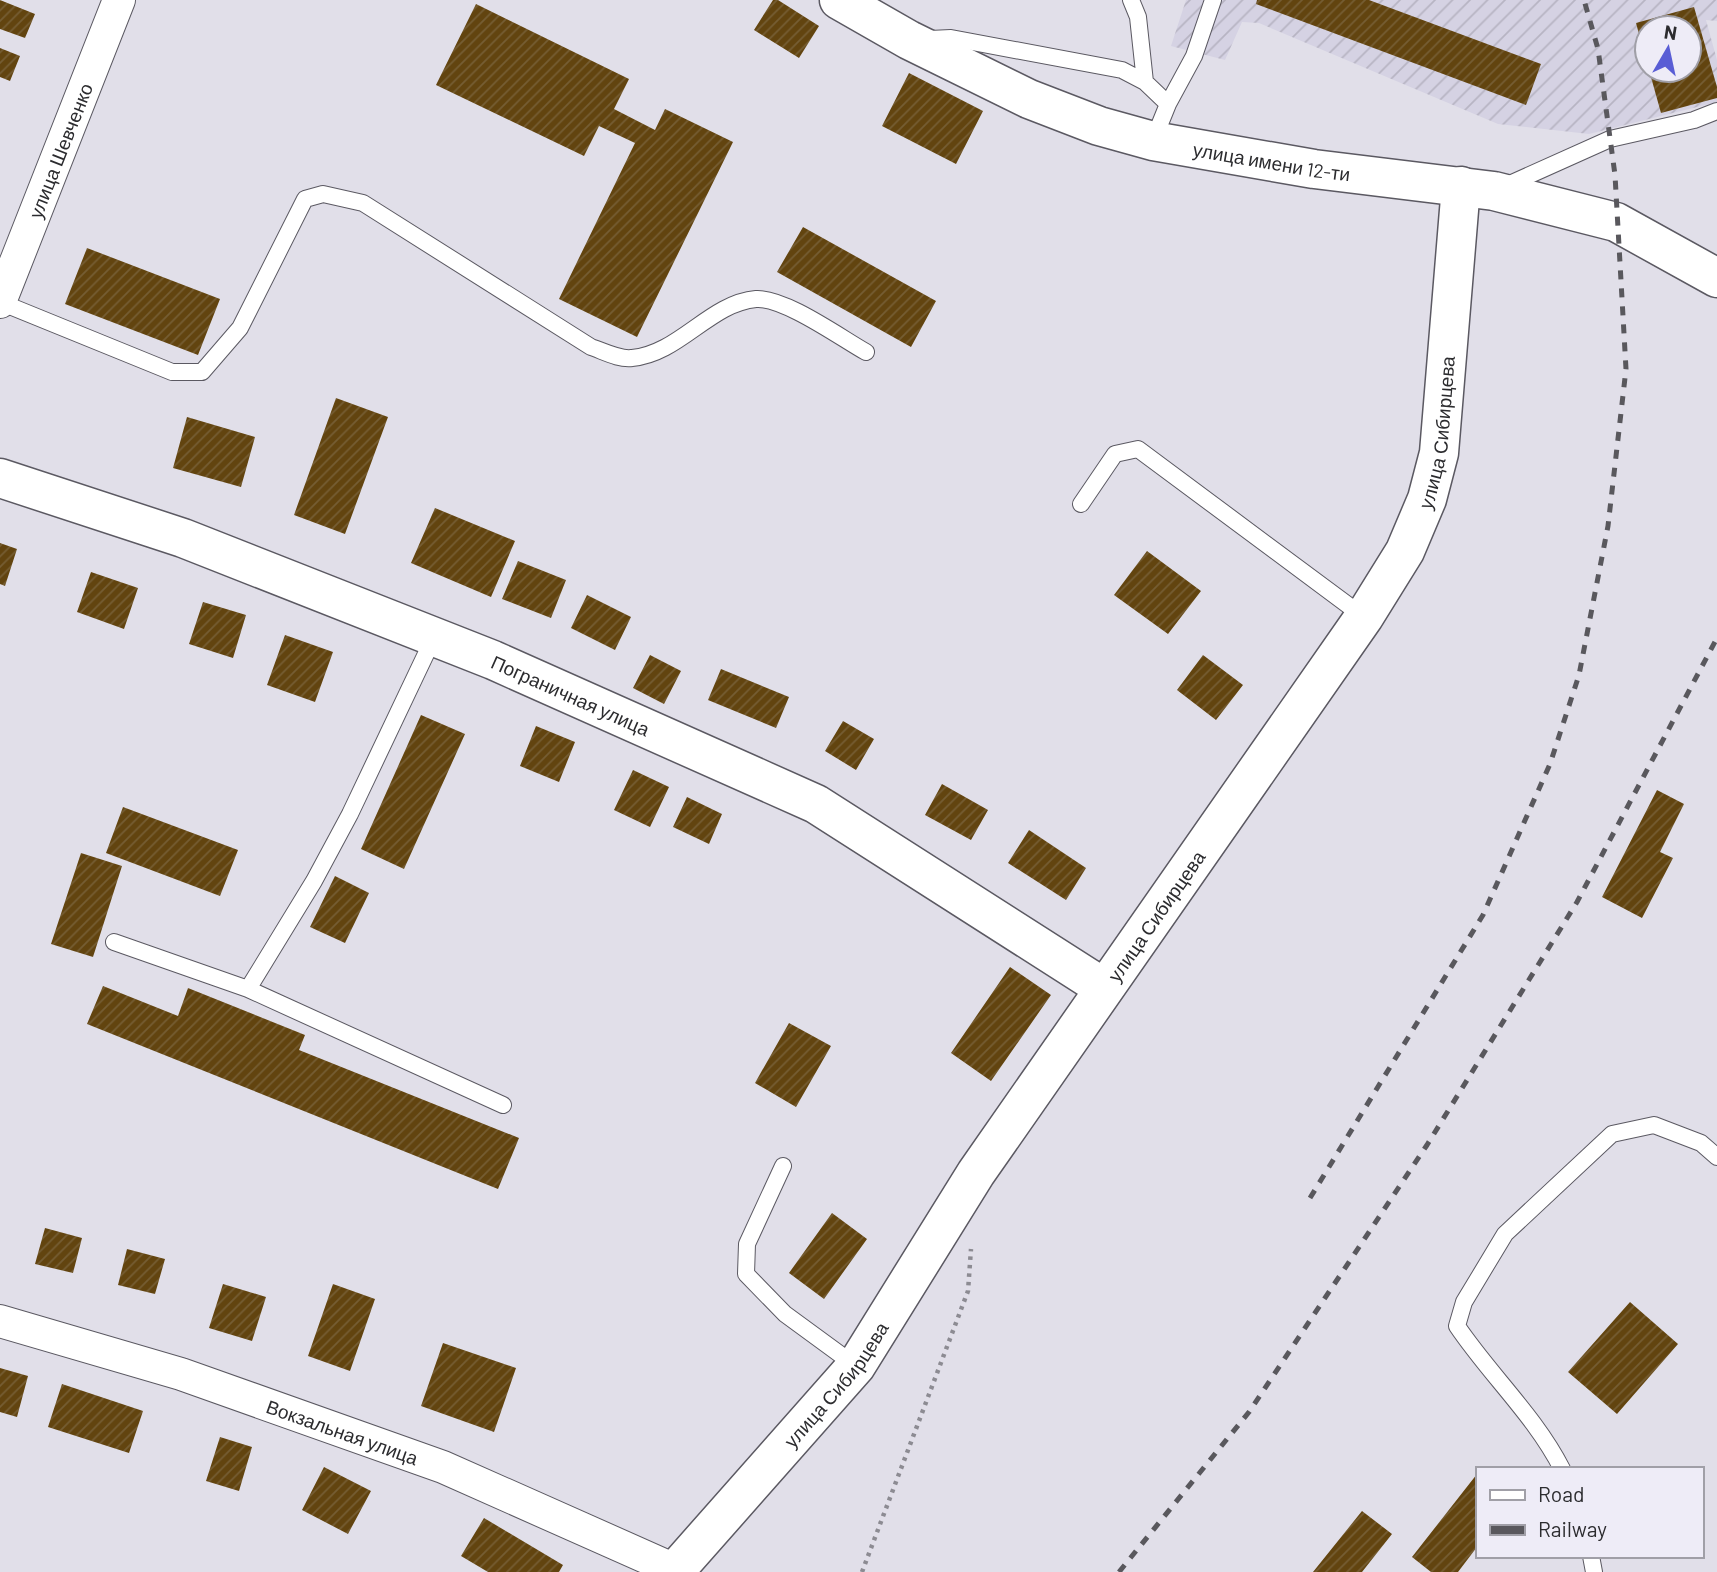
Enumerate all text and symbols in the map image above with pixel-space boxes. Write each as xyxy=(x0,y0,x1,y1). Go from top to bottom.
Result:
north arrow xyxy=(1633,14,1703,84)
text: N xyxy=(1663,19,1679,44)
street label: улица Шевченко xyxy=(23,79,97,221)
street label: улица имени 12-ти xyxy=(1192,137,1352,185)
street label: улица Сибирцева xyxy=(1413,355,1458,512)
street label: Пограничная улица xyxy=(488,649,654,740)
street label: улица Сибирцева xyxy=(1102,845,1209,985)
street label: улица Сибирцева xyxy=(779,1317,893,1452)
street label: Вокзальная улица xyxy=(263,1394,422,1469)
legend xyxy=(1476,1467,1703,1558)
text: Road xyxy=(1538,1481,1584,1506)
text: Railway xyxy=(1538,1516,1607,1541)

